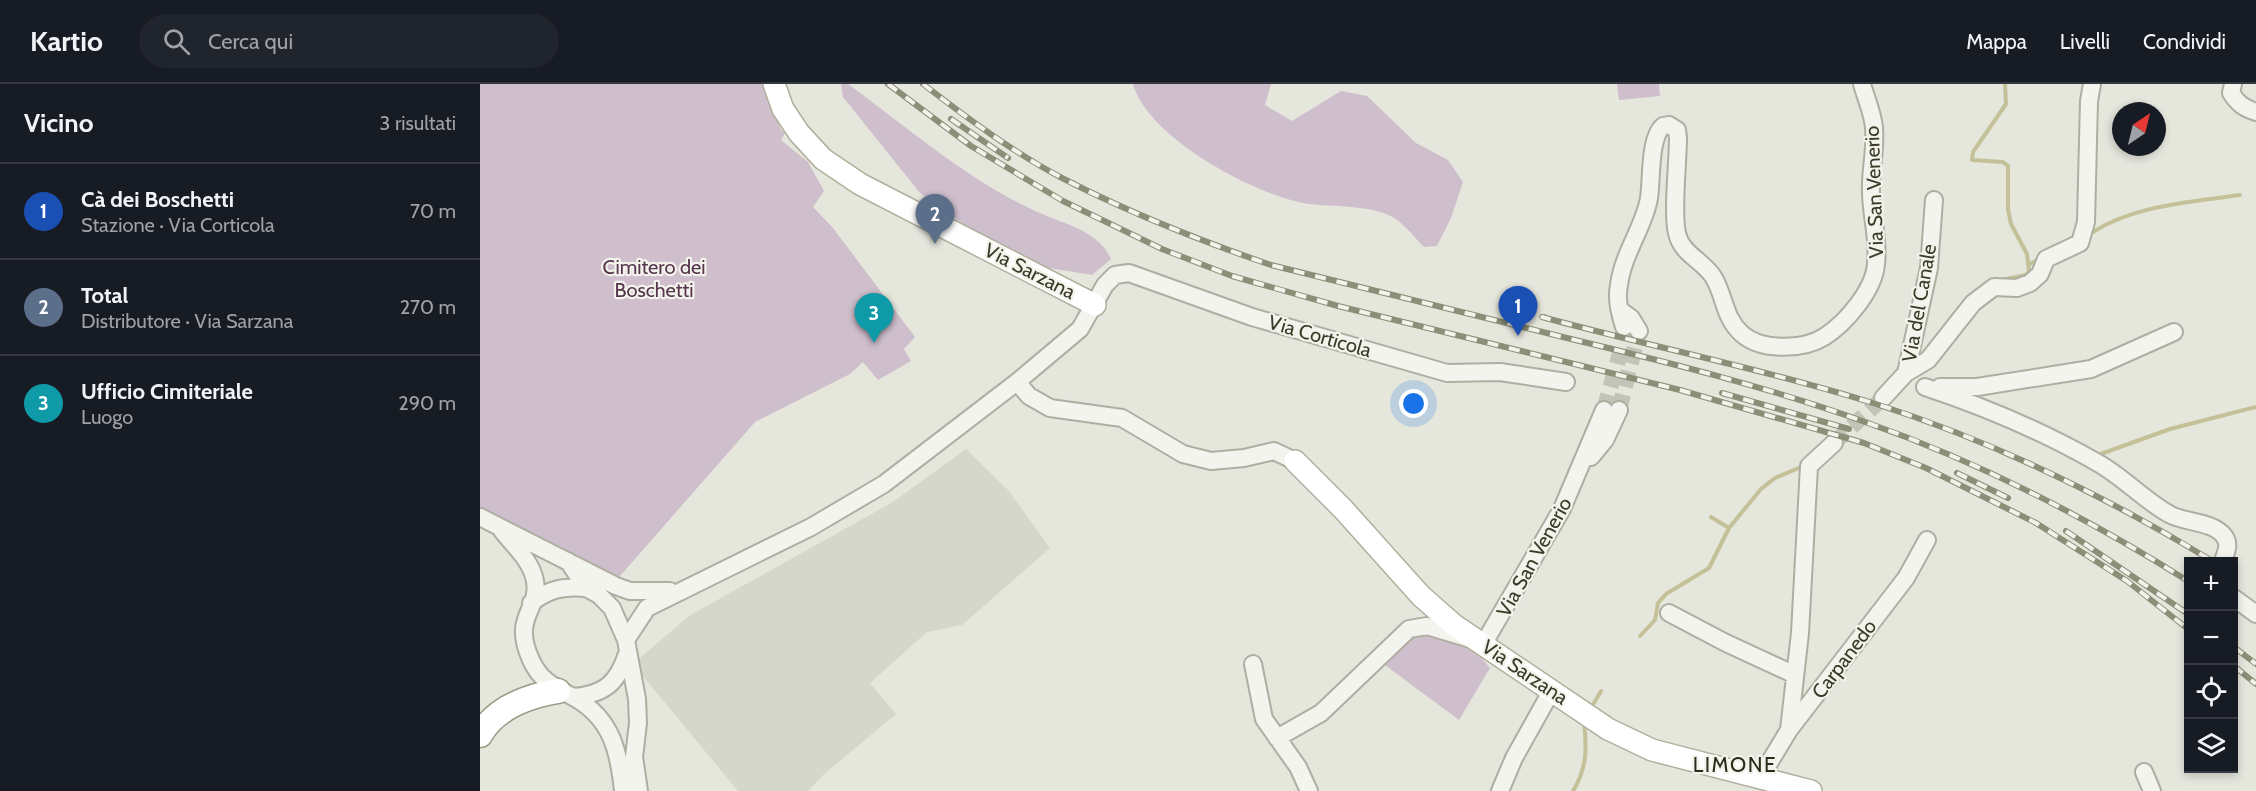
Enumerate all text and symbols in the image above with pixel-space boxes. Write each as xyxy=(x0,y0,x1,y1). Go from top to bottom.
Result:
search box xyxy=(139,14,559,68)
text: Kartio xyxy=(30,24,103,58)
icon: search xyxy=(160,25,193,58)
text: Cerca qui xyxy=(208,28,293,55)
text: Mappa xyxy=(1966,29,2027,54)
text: Livelli xyxy=(2060,29,2110,54)
text: Condividi xyxy=(2143,29,2226,54)
north arrow xyxy=(2112,102,2166,156)
text: Vicino xyxy=(24,107,93,139)
text: 3 risultati xyxy=(380,111,456,135)
street label: Via San Venerio xyxy=(1860,125,1888,259)
text: Cà dei Boschetti xyxy=(81,186,234,213)
pin: 2 xyxy=(916,194,954,244)
text: 1 xyxy=(40,199,47,223)
text: 70 m xyxy=(410,199,456,223)
text: Stazione · Via Corticola xyxy=(81,213,275,237)
street label: Via Sarzana xyxy=(981,238,1080,304)
street label: Via del Canale xyxy=(1897,242,1941,364)
park label: Cimitero dei Boschetti xyxy=(603,255,706,302)
text: Total xyxy=(81,282,128,309)
pin: 1 xyxy=(1498,286,1538,336)
pin: 3 xyxy=(854,294,894,343)
text: 2 xyxy=(38,295,49,319)
text: 270 m xyxy=(400,295,456,319)
text: Distributore · Via Sarzana xyxy=(81,309,293,333)
street label: Via Corticola xyxy=(1266,310,1375,362)
text: Ufficio Cimiteriale xyxy=(81,378,253,405)
your location xyxy=(1399,389,1428,418)
text: 3 xyxy=(38,391,49,415)
text: 290 m xyxy=(398,391,456,415)
text: Luogo xyxy=(81,405,133,429)
street label: Via San Venerio xyxy=(1491,493,1577,621)
map controls xyxy=(2184,557,2238,773)
button: + xyxy=(2184,557,2238,611)
button: − xyxy=(2184,611,2238,665)
street label: Carpanedo xyxy=(1807,615,1881,703)
street label: Via Sarzana xyxy=(1477,634,1573,710)
button: locate xyxy=(2184,665,2238,719)
button: layers xyxy=(2184,719,2238,773)
district label: LIMONE xyxy=(1693,752,1777,777)

